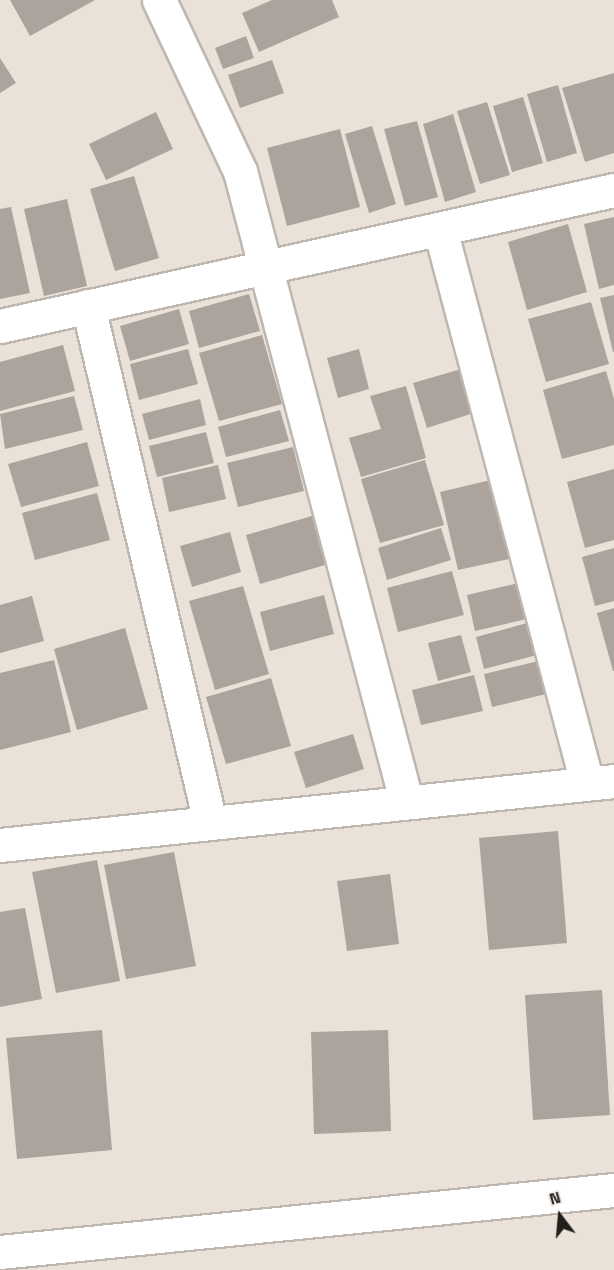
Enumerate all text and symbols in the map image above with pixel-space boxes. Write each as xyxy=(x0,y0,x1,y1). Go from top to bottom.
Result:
north arrow xyxy=(530,1186,590,1246)
text: N xyxy=(547,1187,563,1210)

